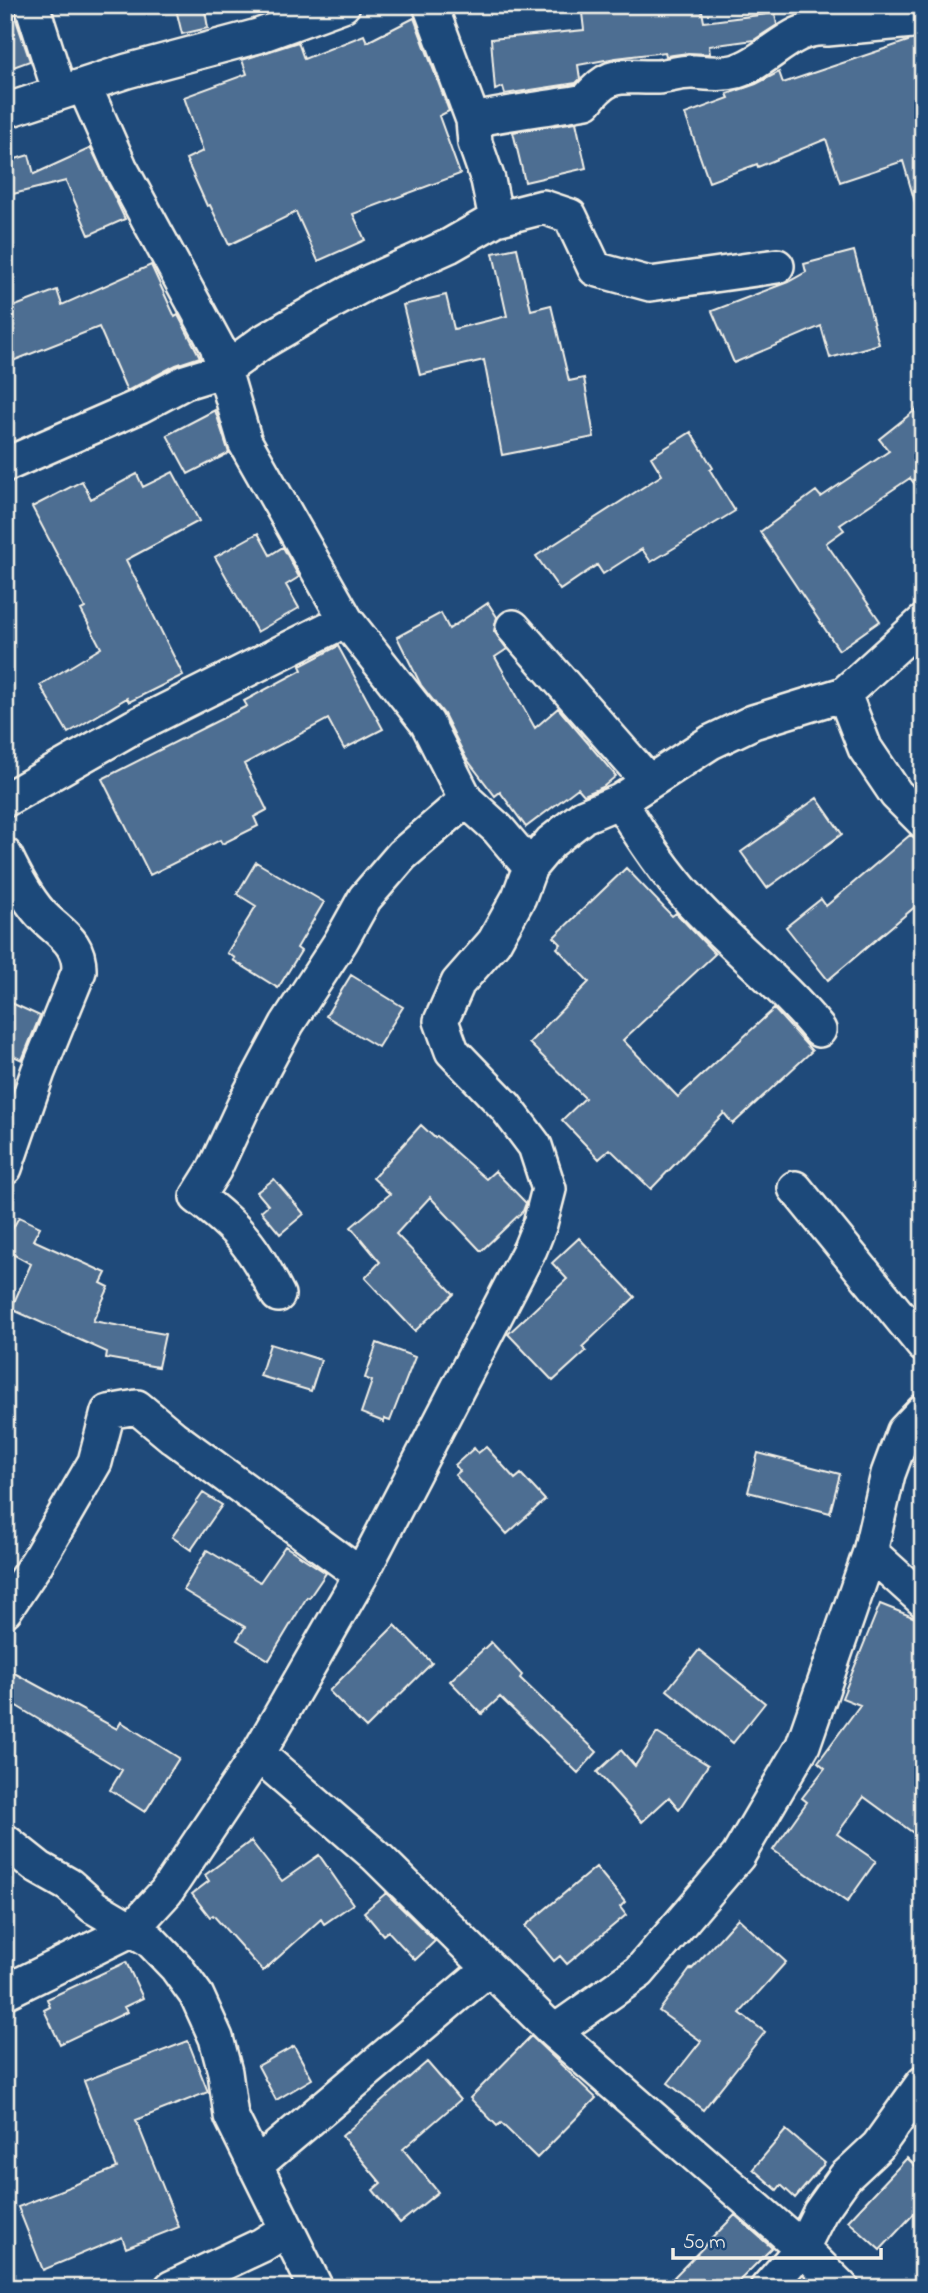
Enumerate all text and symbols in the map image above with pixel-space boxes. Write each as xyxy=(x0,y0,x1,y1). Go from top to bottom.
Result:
scale bar xyxy=(673,2216,881,2260)
text: 50 m xyxy=(683,2228,726,2258)

